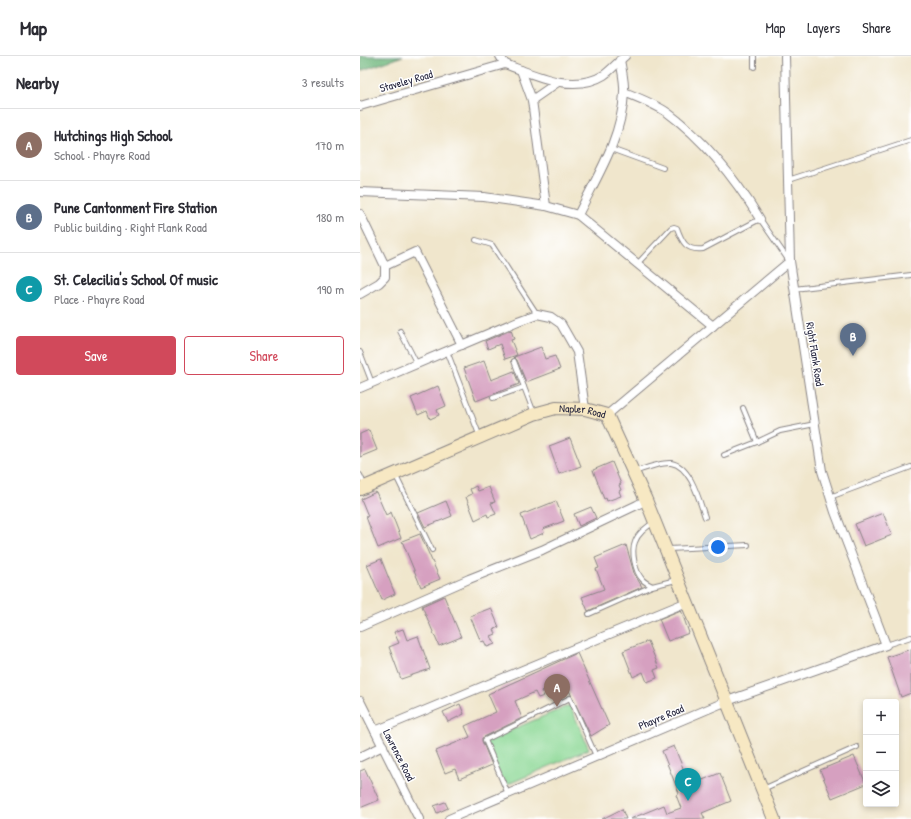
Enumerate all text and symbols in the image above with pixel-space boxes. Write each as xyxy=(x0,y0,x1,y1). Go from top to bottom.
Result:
text: Map xyxy=(20,15,47,41)
text: Map xyxy=(765,18,785,37)
text: Layers xyxy=(807,18,840,37)
text: Share xyxy=(862,18,891,37)
street label: Staveley Road xyxy=(378,67,435,95)
text: Nearby xyxy=(16,71,59,94)
text: 3 results xyxy=(302,73,344,91)
text: Hutchings High School xyxy=(54,125,172,146)
text: A xyxy=(26,136,32,154)
text: 170 m xyxy=(315,136,344,154)
text: School · Phayre Road xyxy=(54,146,150,164)
text: Pune Cantonment Fire Station xyxy=(54,197,217,218)
text: B xyxy=(26,208,32,226)
text: 180 m xyxy=(316,208,344,226)
text: Public building · Right Flank Road xyxy=(54,218,207,236)
text: St. Celecilia's School Of music xyxy=(54,269,218,290)
text: C xyxy=(25,280,33,298)
text: 190 m xyxy=(317,280,344,298)
text: Place · Phayre Road xyxy=(54,290,144,308)
street label: Right Flank Road xyxy=(803,321,827,388)
pin: B xyxy=(840,323,866,356)
button: Save xyxy=(16,336,176,375)
button: Share xyxy=(184,336,344,375)
street label: Napler Road xyxy=(559,401,608,422)
your location xyxy=(708,537,728,557)
pin: A xyxy=(544,674,570,707)
map controls xyxy=(863,699,899,807)
button: + xyxy=(863,699,899,735)
street label: Phayre Road xyxy=(636,701,686,733)
street label: Lawrence Road xyxy=(380,727,418,784)
button: − xyxy=(863,735,899,771)
pin: C xyxy=(675,768,701,801)
button: layers xyxy=(863,771,899,807)

